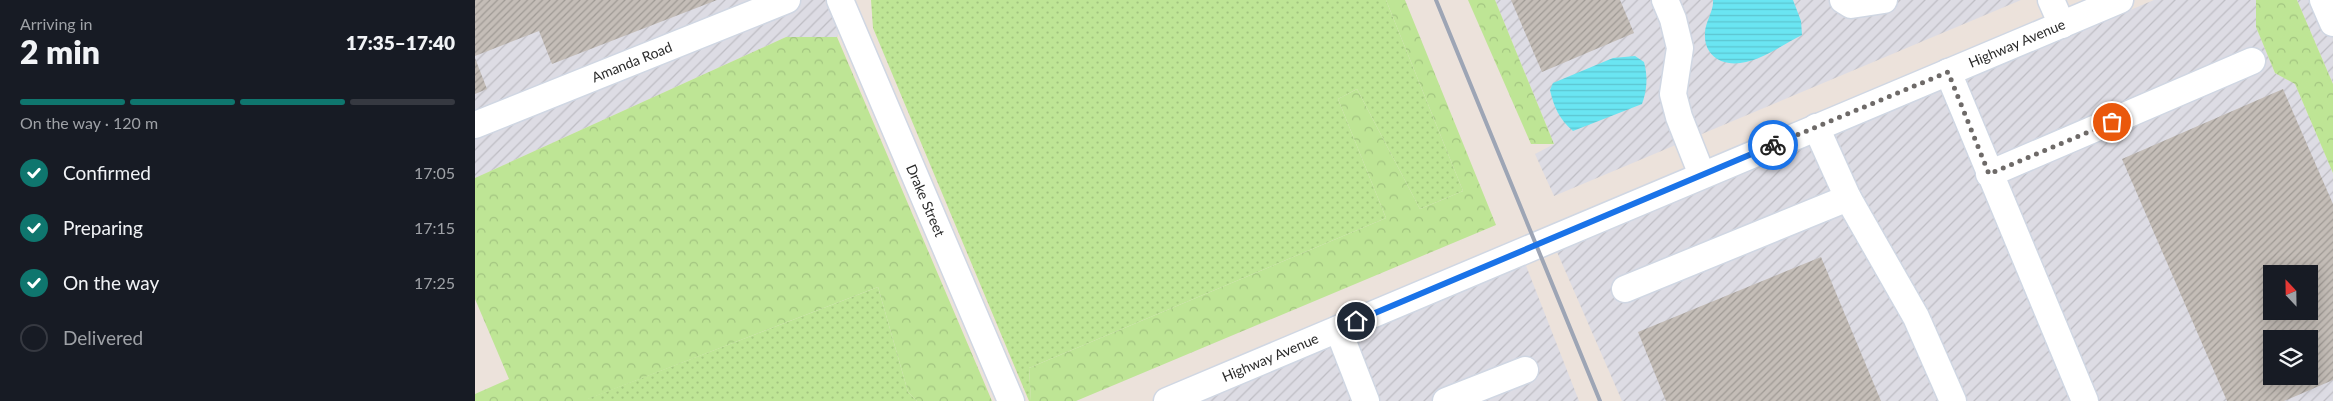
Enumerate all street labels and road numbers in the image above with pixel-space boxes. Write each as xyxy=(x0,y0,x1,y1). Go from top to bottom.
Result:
street label: Highway Avenue xyxy=(1966,15,2067,71)
street label: Amanda Road xyxy=(589,38,674,85)
street label: Drake Street xyxy=(903,162,949,239)
street label: Highway Avenue xyxy=(1219,329,1321,385)

